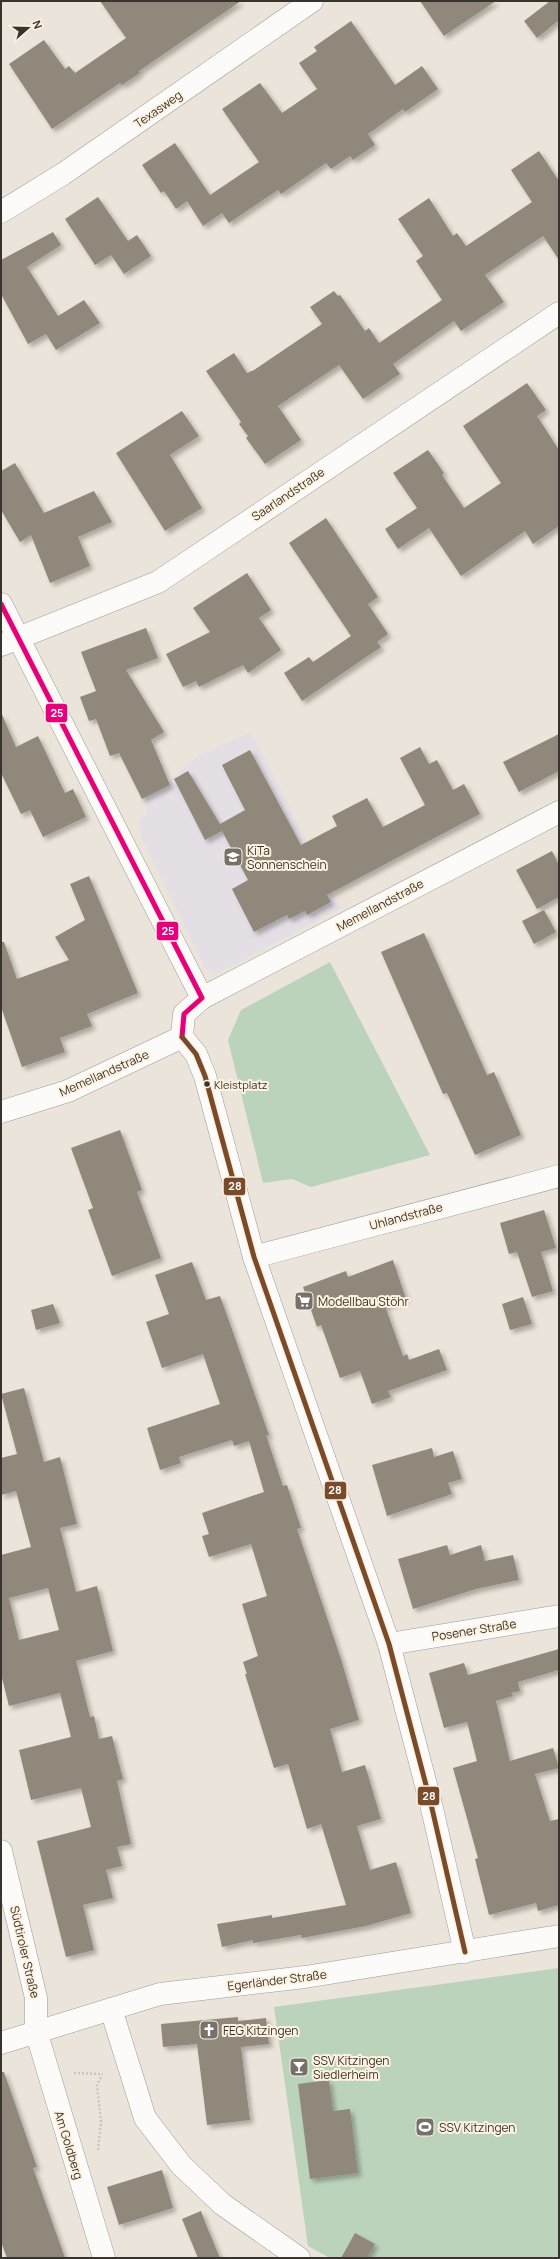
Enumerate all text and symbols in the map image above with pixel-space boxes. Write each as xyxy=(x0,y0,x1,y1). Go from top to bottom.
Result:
north arrow xyxy=(8,8,48,48)
text: N xyxy=(29,18,46,31)
street label: Texasweg xyxy=(131,86,185,132)
street label: Saarlandstraße xyxy=(248,463,328,525)
line badge: 25 xyxy=(45,703,68,723)
text: 25 xyxy=(51,705,64,720)
place label: KiTa Sonnenschein xyxy=(247,842,327,873)
school or university icon: KiTa Sonnenschein xyxy=(222,846,244,868)
street label: Memellandstraße xyxy=(333,875,427,935)
line badge: 25 xyxy=(156,921,179,941)
text: 25 xyxy=(162,923,175,938)
street label: Memellandstraße xyxy=(56,1046,152,1100)
place label: Kleistplatz xyxy=(214,1077,268,1092)
marker: Kleistplatz xyxy=(202,1079,212,1089)
line badge: 28 xyxy=(223,1177,246,1196)
text: 28 xyxy=(228,1178,242,1193)
street label: Uhlandstraße xyxy=(367,1198,445,1234)
supermarket icon: Modellbau Stöhr xyxy=(293,1290,315,1312)
place label: Modellbau Stöhr xyxy=(318,1293,409,1310)
line badge: 28 xyxy=(324,1481,347,1500)
text: 28 xyxy=(328,1482,342,1497)
street label: Posener Straße xyxy=(431,1615,517,1645)
line badge: 28 xyxy=(417,1786,440,1806)
text: 28 xyxy=(422,1788,436,1803)
street label: Südtiroler Straße xyxy=(6,1904,44,2000)
street label: Egerländer Straße xyxy=(226,1965,328,1995)
church icon: FEG Kitzingen xyxy=(198,2019,220,2041)
place label: FEG Kitzingen xyxy=(223,2022,298,2039)
place label: SSV Kitzingen Siedlerheim xyxy=(313,2052,389,2083)
bar icon: SSV Kitzingen Siedlerheim xyxy=(288,2056,310,2078)
street label: Am Goldberg xyxy=(50,2109,88,2181)
sports icon: SSV Kitzingen xyxy=(414,2116,436,2138)
place label: SSV Kitzingen xyxy=(439,2119,515,2136)

